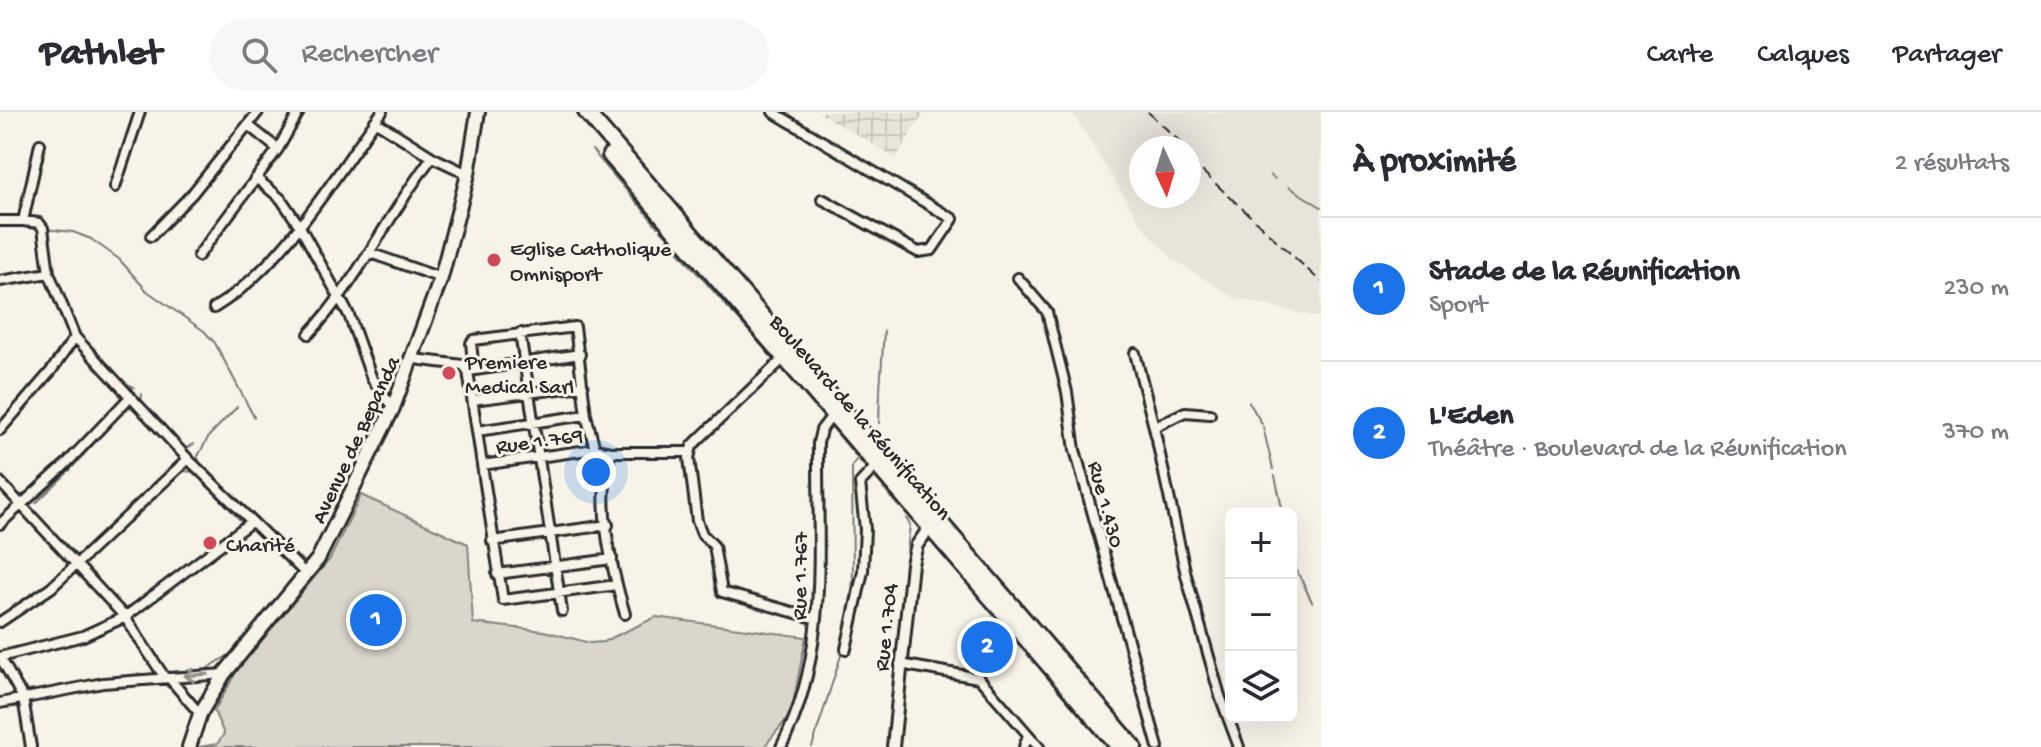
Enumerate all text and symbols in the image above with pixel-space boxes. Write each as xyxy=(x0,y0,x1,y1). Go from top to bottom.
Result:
search box xyxy=(209,19,769,91)
text: Pathlet xyxy=(40,33,161,77)
icon: search xyxy=(237,33,281,77)
text: Rechercher xyxy=(301,38,438,73)
text: Carte xyxy=(1647,39,1713,72)
text: Calques xyxy=(1757,39,1849,72)
text: Partager xyxy=(1893,39,2001,72)
north arrow xyxy=(1129,136,1201,208)
text: À proximité xyxy=(1353,144,1516,184)
text: 2 résultats xyxy=(1895,149,2009,180)
place label: Eglise Catholique Omnisport xyxy=(510,238,672,289)
marker: Eglise Catholique Omnisport xyxy=(485,251,503,269)
text: Stade de la Réunification xyxy=(1429,256,1740,291)
text: 1 xyxy=(1374,274,1384,305)
text: 230 m xyxy=(1943,274,2009,305)
text: Sport xyxy=(1429,291,1487,322)
street label: Boulevard de la Réunification xyxy=(762,310,956,527)
place label: Premiere Medical Sarl xyxy=(464,351,574,402)
street label: Avenue de Bepanda xyxy=(307,352,408,529)
marker: Premiere Medical Sarl xyxy=(440,364,458,382)
text: L'Eden xyxy=(1429,400,1514,435)
text: 2 xyxy=(1373,418,1385,449)
text: 370 m xyxy=(1943,418,2009,449)
street label: Rue 1.769 xyxy=(494,424,585,462)
text: Théâtre · Boulevard de la Réunification xyxy=(1429,435,1847,466)
your location xyxy=(576,452,616,492)
street label: Rue 1.430 xyxy=(1080,459,1128,551)
map controls xyxy=(1225,507,1297,723)
button: + xyxy=(1225,507,1297,579)
street label: Rue 1.767 xyxy=(788,531,816,620)
marker: Charité xyxy=(201,534,219,552)
place label: Charité xyxy=(226,534,295,560)
button: − xyxy=(1225,579,1297,651)
street label: Rue 1.704 xyxy=(870,581,906,673)
pin: 1 xyxy=(350,590,402,650)
pin: 2 xyxy=(961,617,1013,677)
button: layers xyxy=(1225,651,1297,723)
one-way arrow xyxy=(183,668,210,683)

